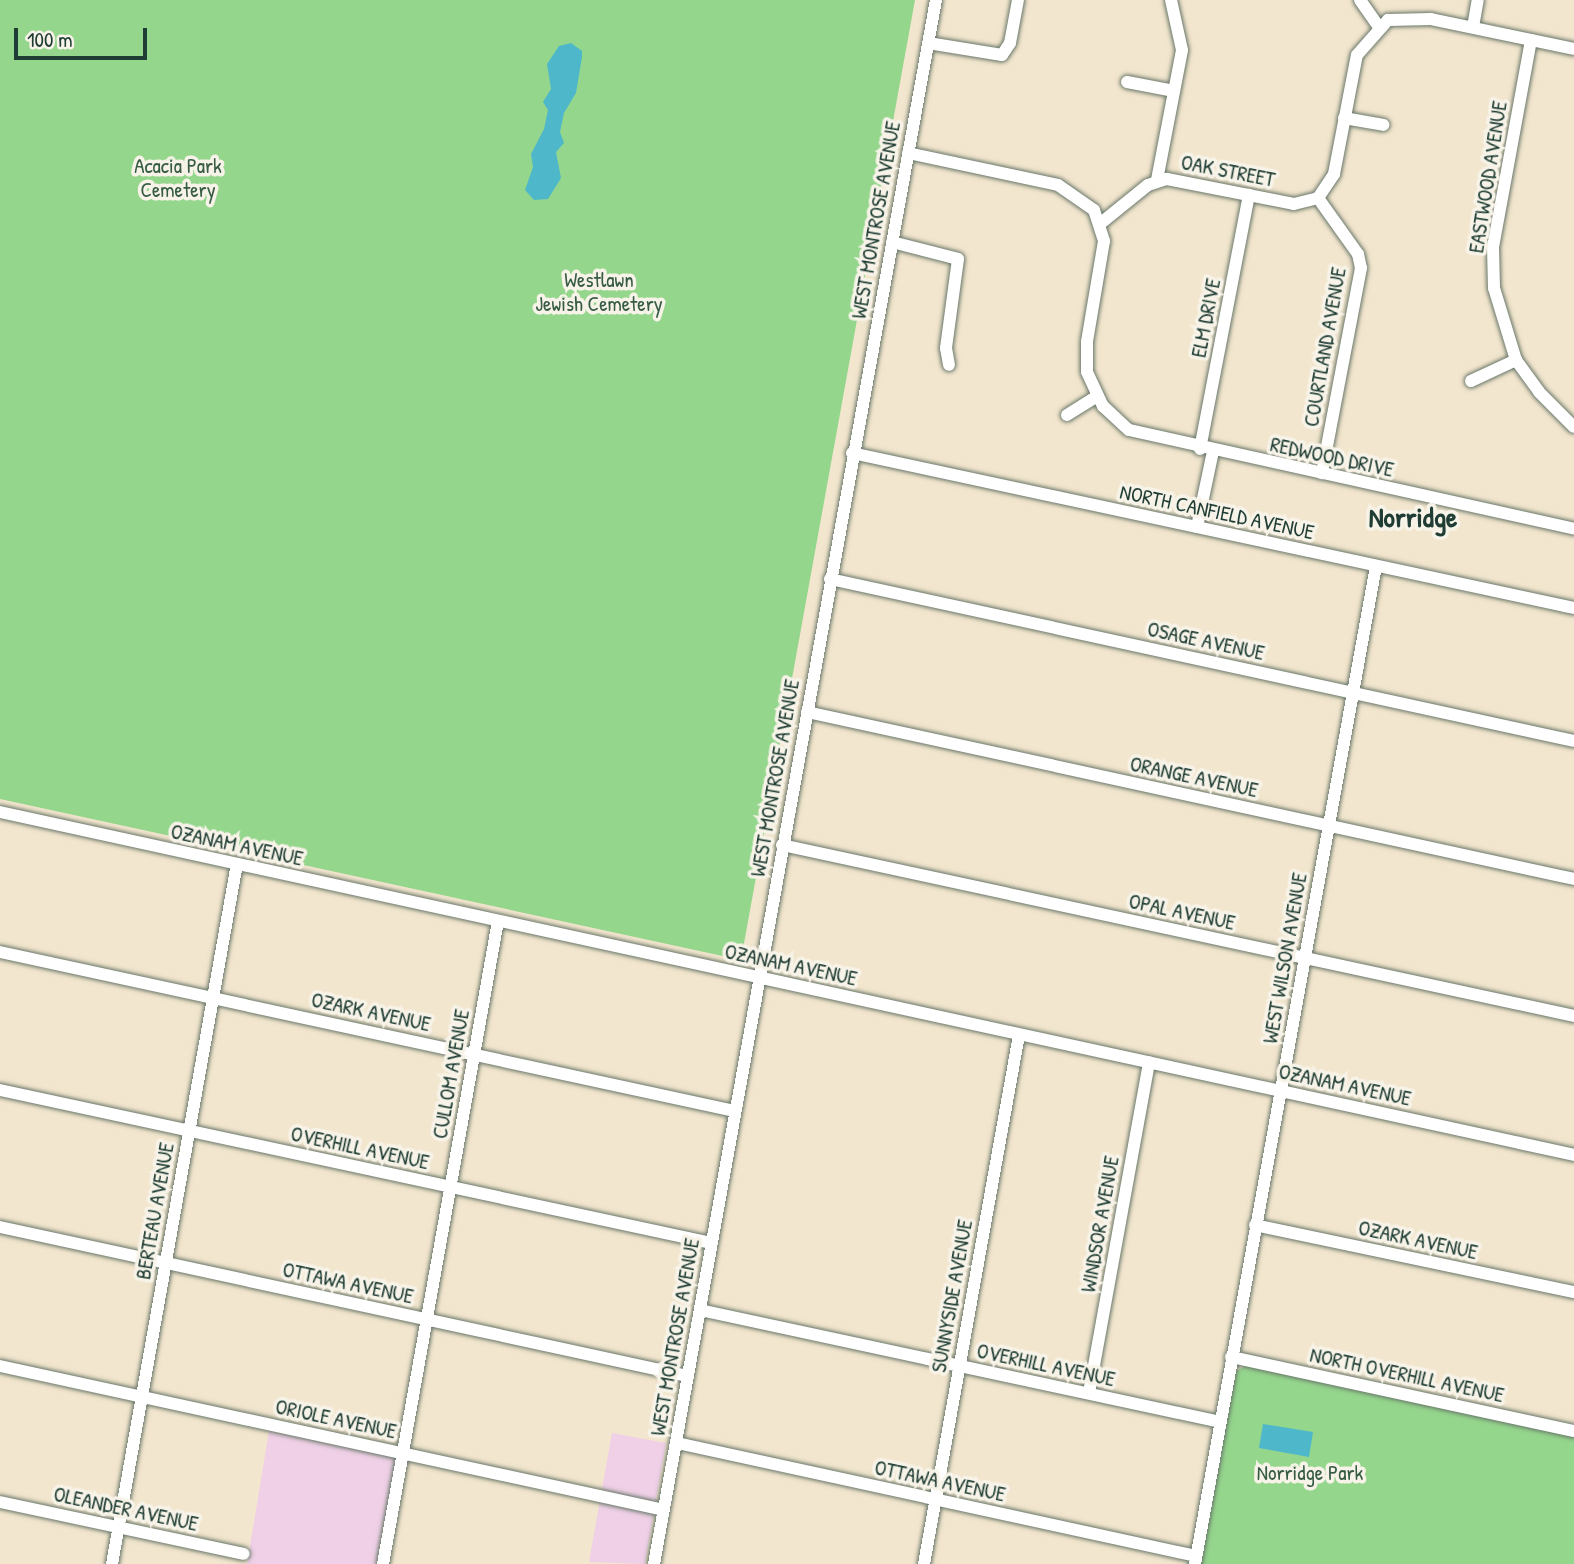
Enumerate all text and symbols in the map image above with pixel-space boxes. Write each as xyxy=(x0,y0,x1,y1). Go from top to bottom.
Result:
scale bar xyxy=(18,14,150,58)
text: 100 m xyxy=(27,25,73,54)
street label: EASTWOOD AVENUE xyxy=(1464,99,1512,255)
street label: WEST MONTROSE AVENUE xyxy=(846,119,906,321)
street label: OAK STREET xyxy=(1179,150,1277,192)
park label: Acacia Park Cemetery xyxy=(134,153,222,203)
street label: COURTLAND AVENUE xyxy=(1299,265,1351,429)
park label: Westlawn Jewish Cemetery xyxy=(535,267,663,317)
street label: ELM DRIVE xyxy=(1186,276,1226,360)
street label: REDWOOD DRIVE xyxy=(1268,432,1396,482)
street label: NORTH CANFIELD AVENUE xyxy=(1118,479,1316,545)
district label: Norridge xyxy=(1369,500,1457,534)
street label: OSAGE AVENUE xyxy=(1145,616,1267,666)
street label: WEST MONTROSE AVENUE xyxy=(745,677,805,879)
street label: ORANGE AVENUE xyxy=(1128,751,1260,803)
street label: OZANAM AVENUE xyxy=(169,819,305,871)
street label: WEST WILSON AVENUE xyxy=(1258,871,1312,1045)
street label: OPAL AVENUE xyxy=(1127,888,1237,936)
street label: OZANAM AVENUE xyxy=(723,939,859,991)
street label: OZARK AVENUE xyxy=(309,987,433,1037)
street label: CULLOM AVENUE xyxy=(427,1007,475,1141)
street label: OZANAM AVENUE xyxy=(1277,1059,1413,1111)
street label: OVERHILL AVENUE xyxy=(288,1121,432,1175)
street label: BERTEAU AVENUE xyxy=(131,1141,179,1281)
street label: WINDSOR AVENUE xyxy=(1076,1154,1124,1294)
street label: OZARK AVENUE xyxy=(1356,1215,1480,1265)
street label: SUNNYSIDE AVENUE xyxy=(926,1218,978,1374)
street label: WEST MONTROSE AVENUE xyxy=(645,1236,705,1438)
street label: OTTAWA AVENUE xyxy=(280,1257,416,1309)
street label: OVERHILL AVENUE xyxy=(974,1338,1118,1392)
street label: NORTH OVERHILL AVENUE xyxy=(1308,1342,1506,1408)
street label: ORIOLE AVENUE xyxy=(273,1394,399,1444)
street label: OTTAWA AVENUE xyxy=(872,1455,1008,1507)
park label: Norridge Park xyxy=(1257,1460,1363,1486)
street label: OLEANDER AVENUE xyxy=(51,1481,201,1537)

